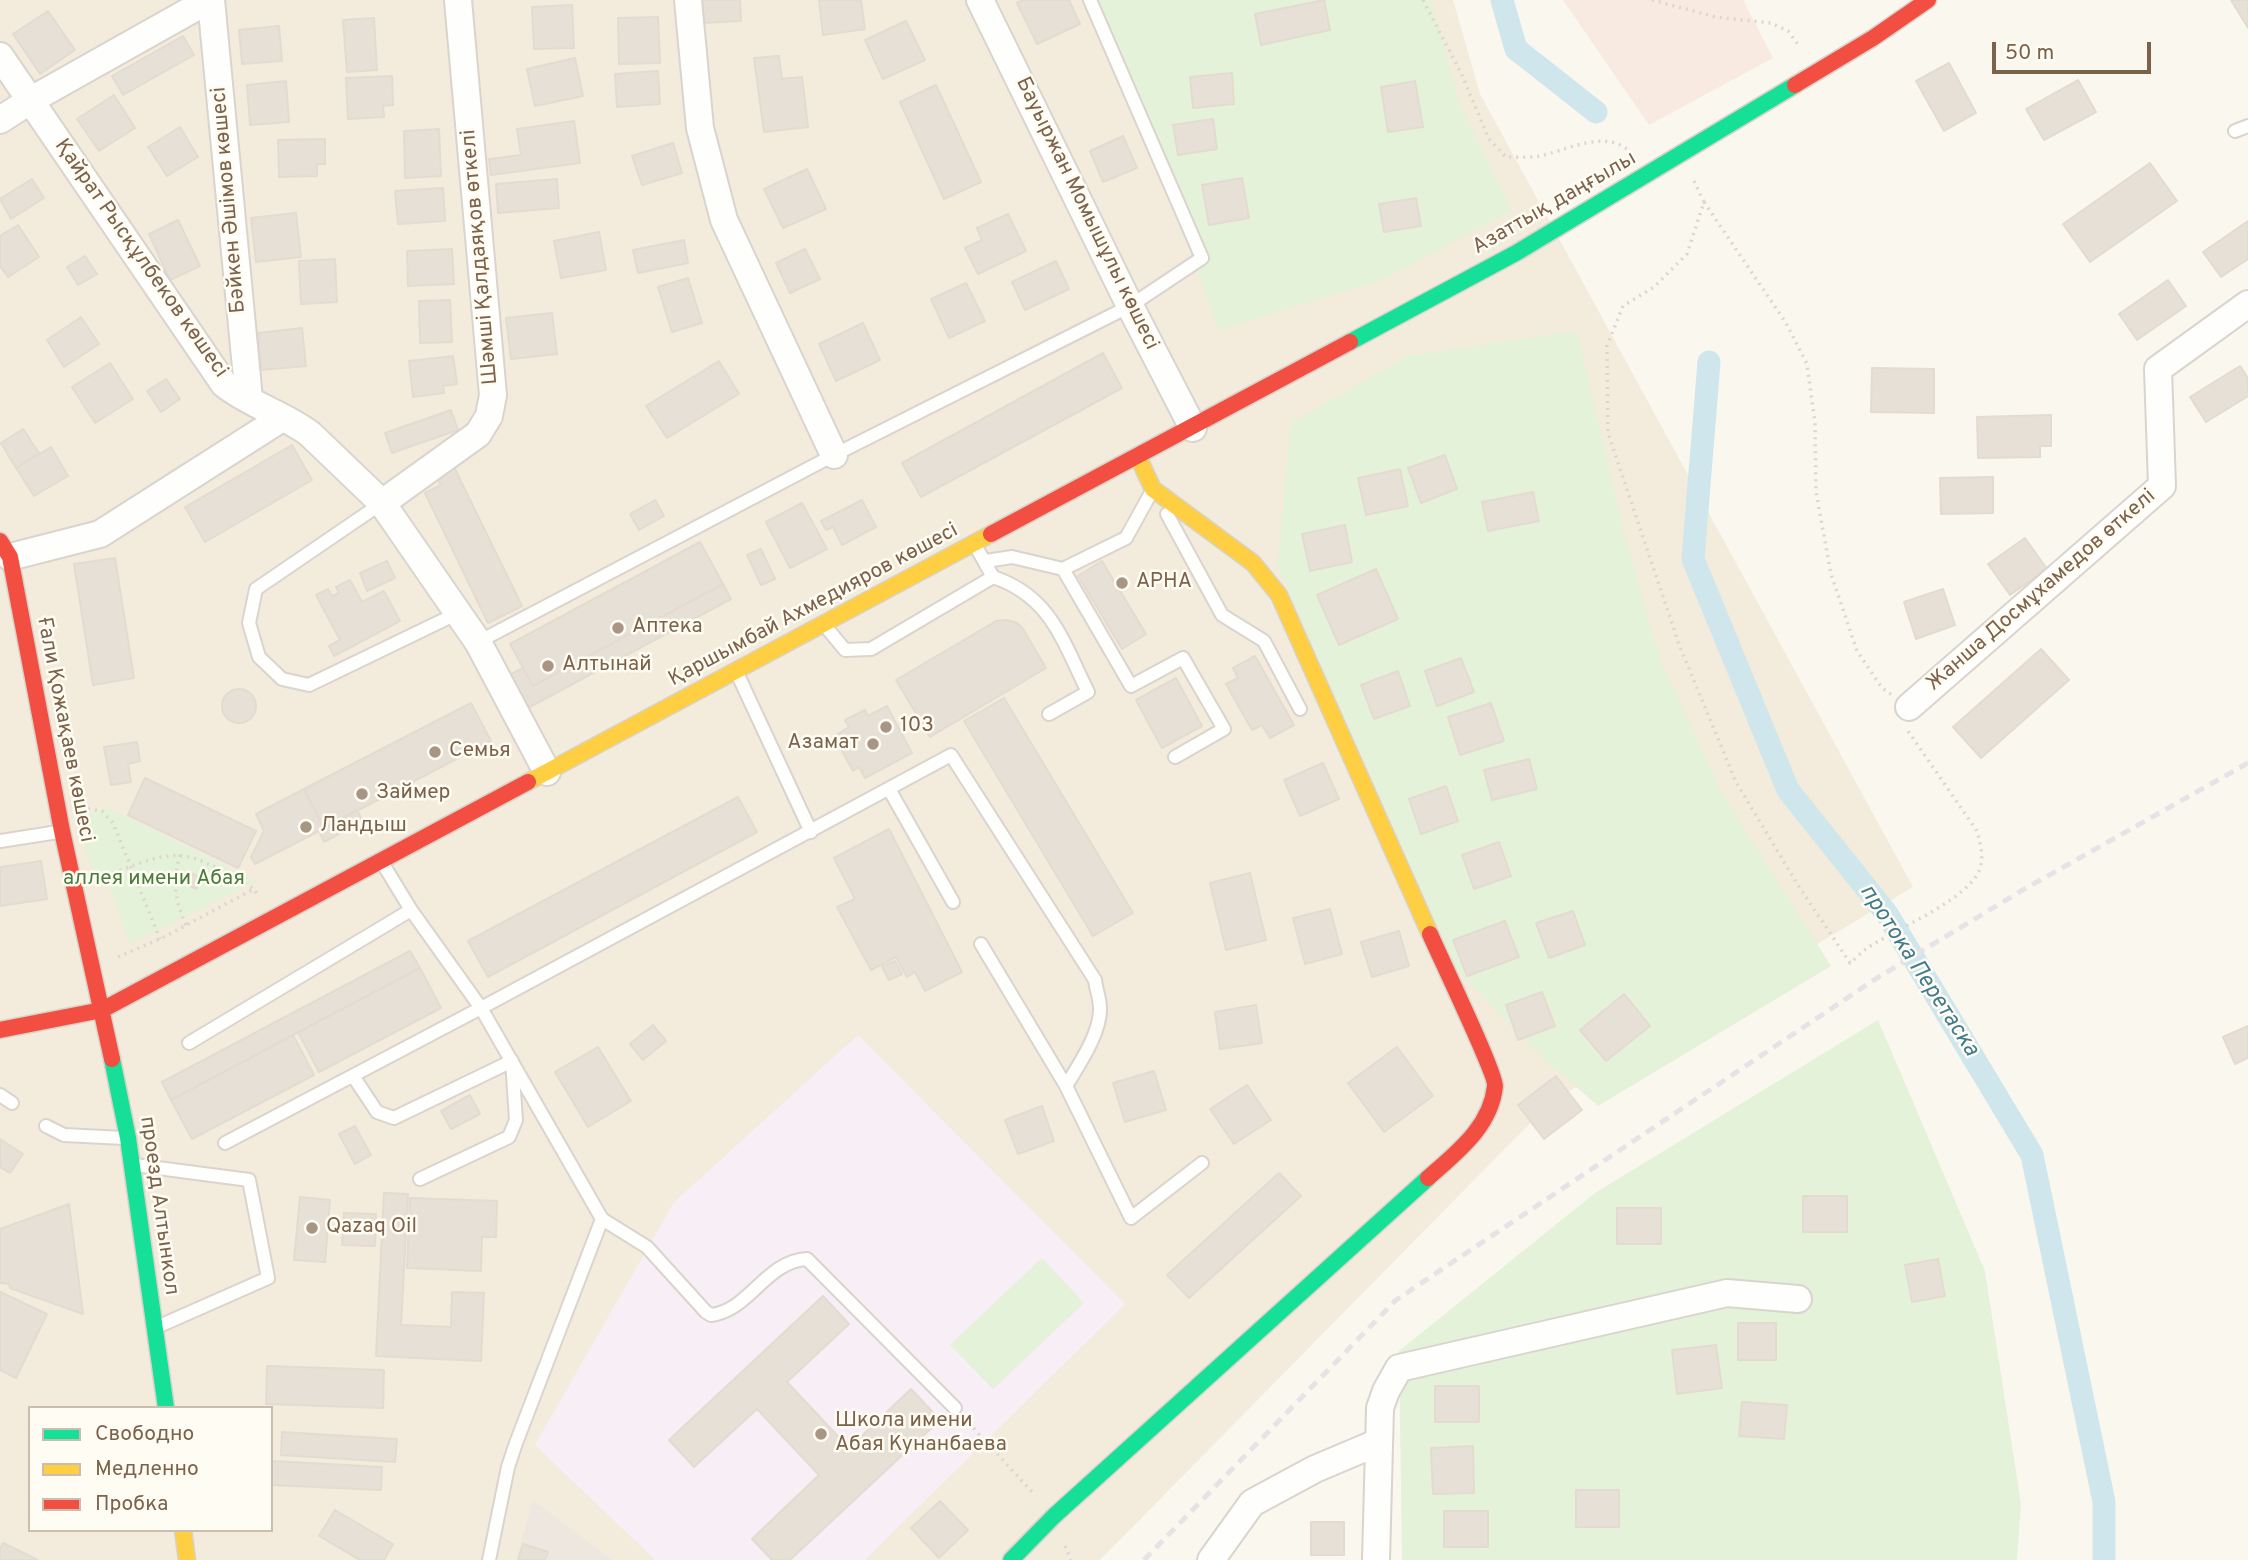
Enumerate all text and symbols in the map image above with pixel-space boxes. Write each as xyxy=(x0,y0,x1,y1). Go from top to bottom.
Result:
scale bar xyxy=(1996,28,2155,72)
text: 50 m xyxy=(2005,40,2054,67)
street label: Бауыржан Момышұлы көшесі xyxy=(1009,73,1163,355)
street label: Бәйкен Әшімов көшесі xyxy=(208,86,252,314)
street label: Шәмші Қалдаяқов өткелі xyxy=(457,128,505,386)
street label: Қайрат Рысқұлбеков көшесі xyxy=(48,135,232,383)
street label: Азаттық даңғылы xyxy=(1469,147,1641,261)
street label: Жанша Досмұхамедов өткелі xyxy=(1922,485,2162,697)
street label: Қаршымбай Ахмедияров көшесі xyxy=(665,519,963,693)
place label: АРНА xyxy=(1136,570,1192,596)
marker: АРНА xyxy=(1114,575,1130,591)
street label: Ғали Қожақаев көшесі xyxy=(30,615,98,845)
place label: Аптека xyxy=(632,615,703,641)
marker: Аптека xyxy=(610,620,626,636)
place label: Алтынай xyxy=(562,653,652,679)
marker: Алтынай xyxy=(540,658,556,674)
place label: 103 xyxy=(900,714,934,740)
marker: 103 xyxy=(878,719,894,735)
place label: Азамат xyxy=(787,731,859,757)
marker: Азамат xyxy=(865,736,881,752)
place label: Семья xyxy=(449,739,511,765)
marker: Семья xyxy=(427,744,443,760)
place label: Займер xyxy=(376,781,450,807)
marker: Займер xyxy=(354,786,370,802)
place label: Ландыш xyxy=(320,814,407,840)
marker: Ландыш xyxy=(298,819,314,835)
park label: аллея имени Абая xyxy=(63,867,245,893)
water label: протока Перетаска xyxy=(1852,880,1984,1062)
street label: проезд Алтынкол xyxy=(133,1115,183,1297)
place label: Qazaq Oil xyxy=(326,1215,417,1241)
marker: Qazaq Oil xyxy=(304,1220,320,1236)
legend xyxy=(28,1406,273,1532)
place label: Школа имени Абая Кунанбаева xyxy=(835,1409,1007,1459)
text: Свободно xyxy=(95,1421,194,1448)
marker: Школа имени Абая Кунанбаева xyxy=(813,1426,829,1442)
text: Медленно xyxy=(95,1456,199,1483)
text: Пробка xyxy=(95,1491,168,1518)

